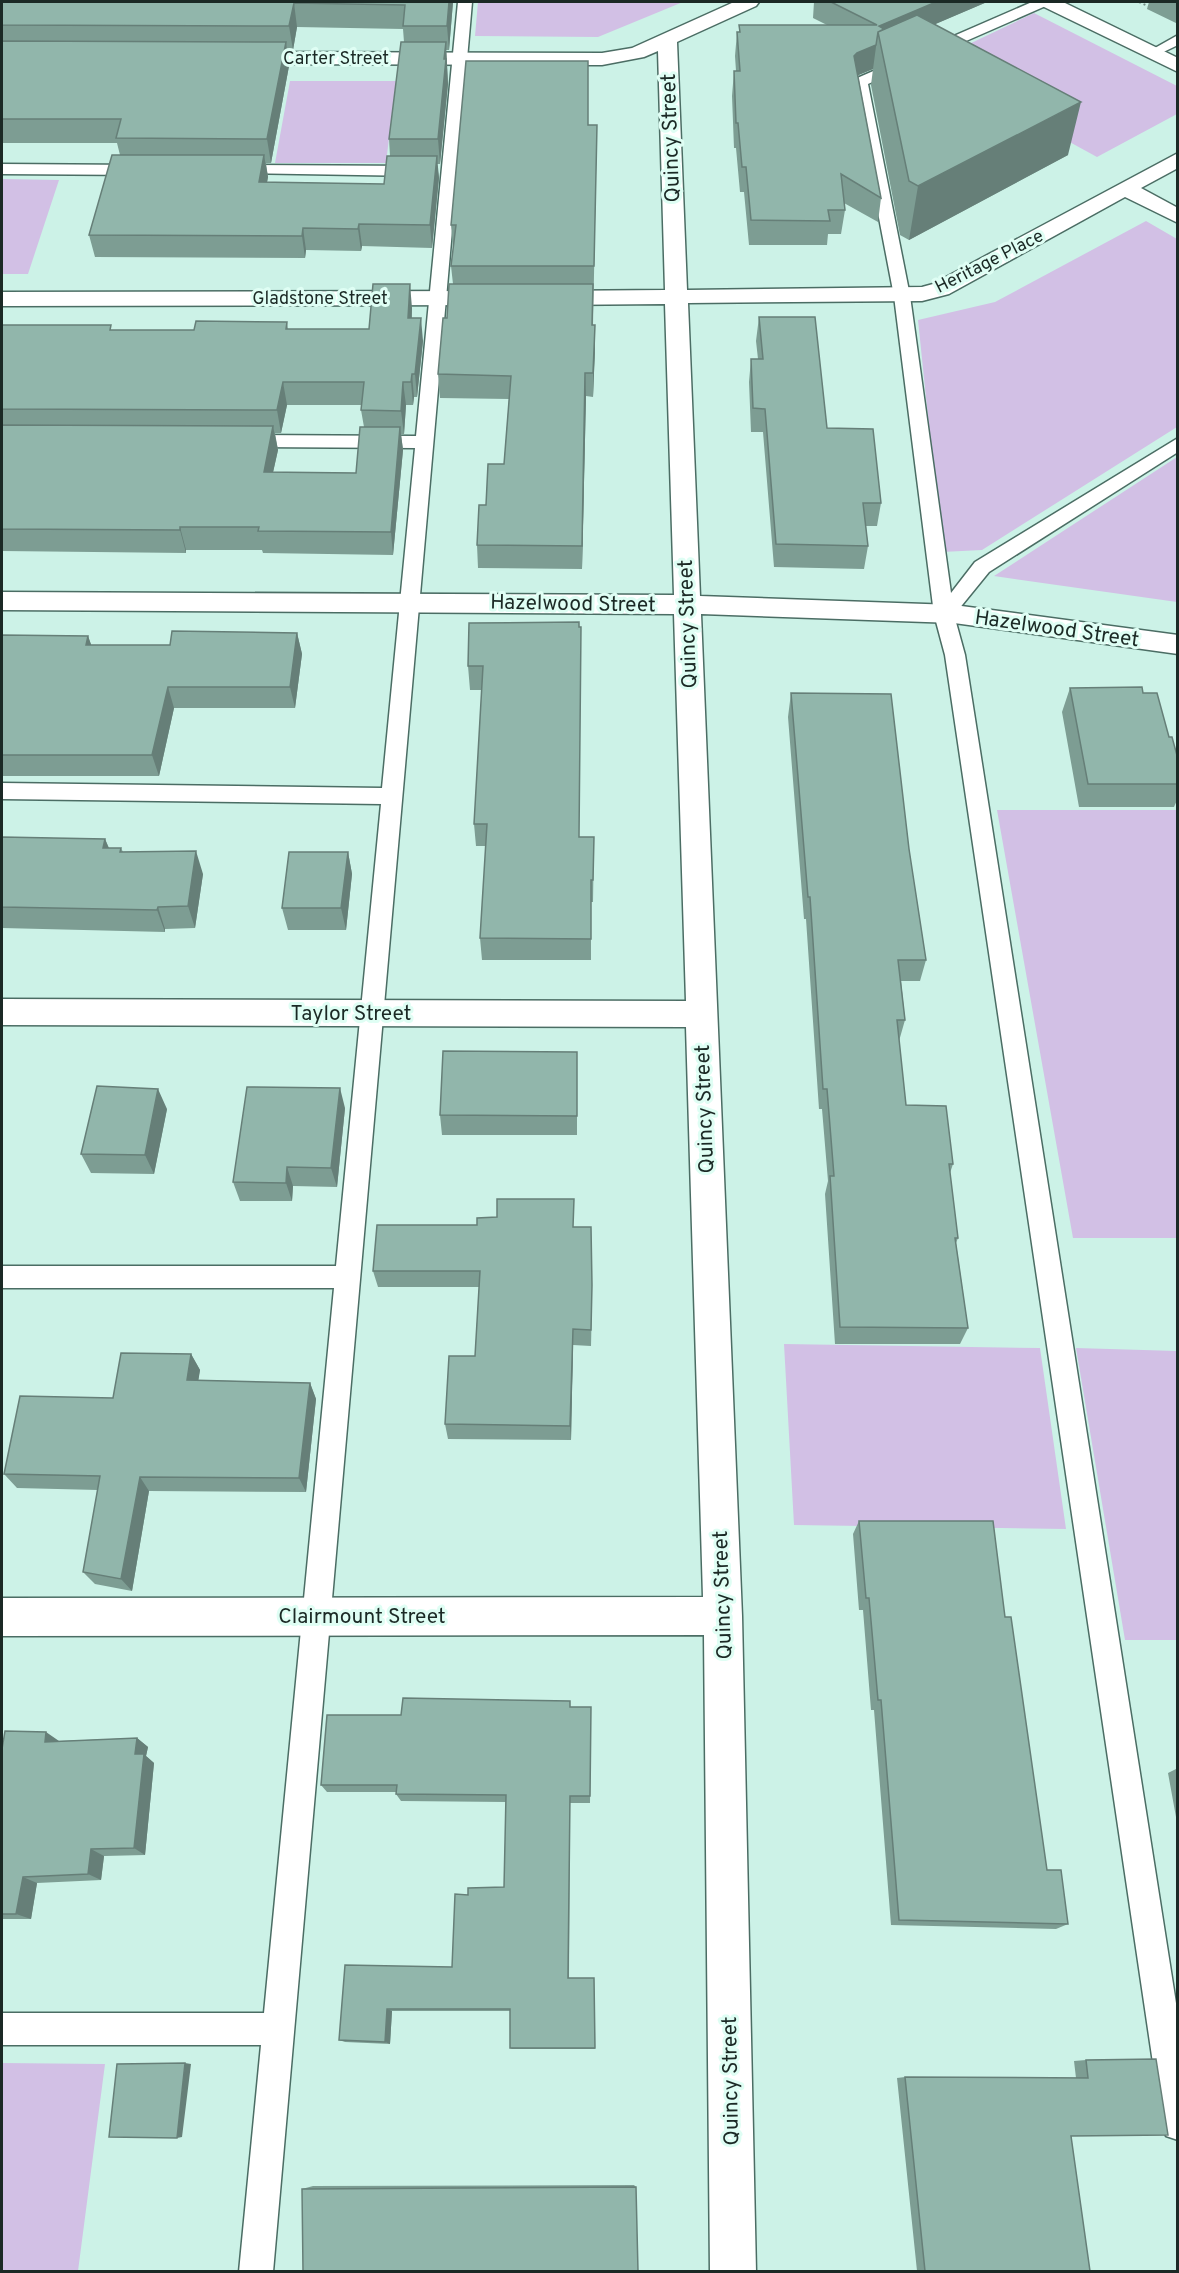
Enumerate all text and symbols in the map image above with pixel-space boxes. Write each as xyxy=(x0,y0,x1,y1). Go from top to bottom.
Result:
street label: Carter Street xyxy=(283,48,389,71)
street label: Quincy Street xyxy=(656,73,687,203)
street label: Heritage Place xyxy=(931,225,1048,300)
street label: Gladstone Street xyxy=(252,288,388,311)
street label: Quincy Street xyxy=(673,559,704,689)
street label: Hazelwood Street xyxy=(490,590,656,619)
street label: Hazelwood Street xyxy=(973,605,1141,654)
street label: Taylor Street xyxy=(290,1001,412,1028)
street label: Quincy Street xyxy=(690,1044,721,1174)
street label: Quincy Street xyxy=(708,1530,739,1660)
street label: Clairmount Street xyxy=(278,1604,446,1631)
street label: Quincy Street xyxy=(717,2016,746,2146)

